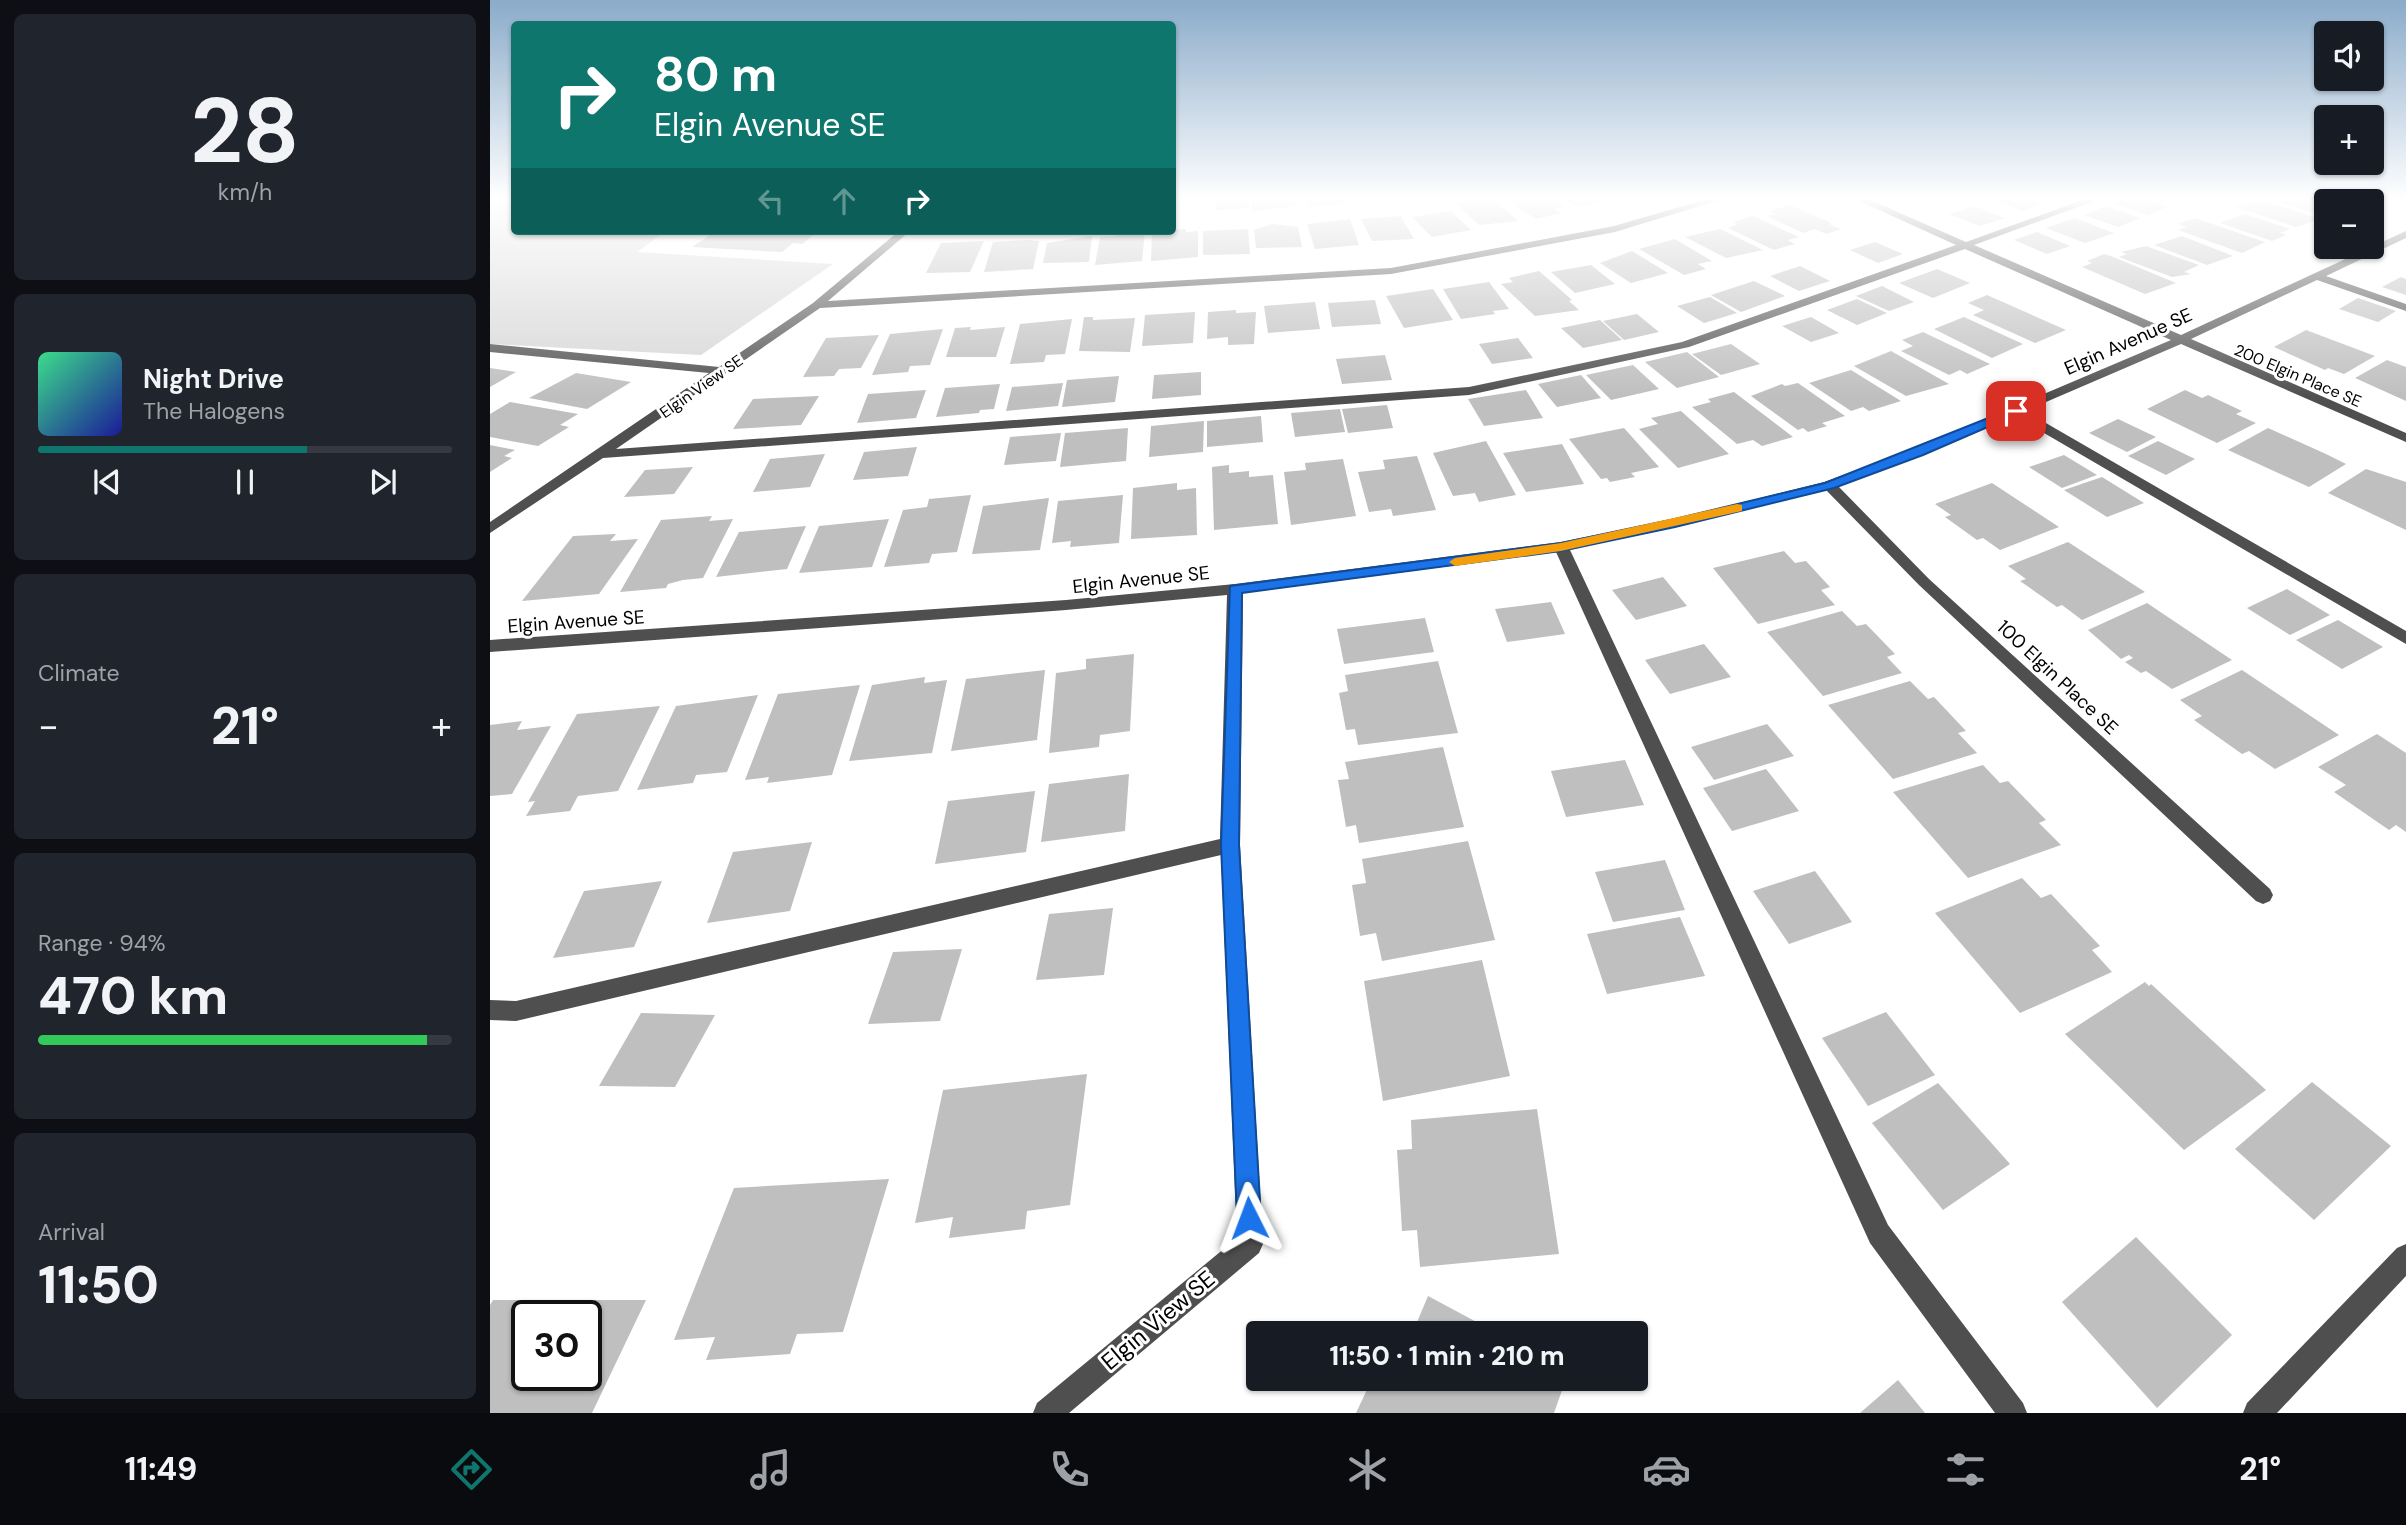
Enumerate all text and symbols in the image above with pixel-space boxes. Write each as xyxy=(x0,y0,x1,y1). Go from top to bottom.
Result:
map controls xyxy=(2314,21,2384,259)
button: sound xyxy=(2314,21,2384,91)
text: 80 m xyxy=(654,42,777,106)
icon: right xyxy=(539,49,630,140)
text: 28 xyxy=(190,72,300,190)
text: Elgin Avenue SE xyxy=(654,104,886,146)
button: + xyxy=(2314,105,2384,175)
text: km/h xyxy=(218,177,272,207)
icon: left xyxy=(752,182,790,220)
icon: ahead xyxy=(825,182,863,220)
icon: right xyxy=(898,182,936,220)
button: − xyxy=(2314,189,2384,259)
street label: Elgin Avenue SE xyxy=(2060,302,2196,381)
street label: 200 Elgin Place SE xyxy=(2231,339,2365,412)
street label: Elgin View SE xyxy=(656,350,747,423)
text: Night Drive xyxy=(143,362,284,396)
pin xyxy=(1986,381,2046,441)
icon: arrive xyxy=(1997,392,2035,430)
text: The Halogens xyxy=(143,396,285,426)
icon: previous xyxy=(88,463,126,501)
icon: pause xyxy=(226,463,264,501)
icon: next xyxy=(364,463,402,501)
street label: Elgin Avenue SE xyxy=(1071,560,1211,599)
street label: Elgin Avenue SE xyxy=(507,604,645,639)
street label: 100 Elgin Place SE xyxy=(1992,615,2124,740)
text: Climate xyxy=(38,658,120,688)
text: 21° xyxy=(211,692,279,760)
text: − xyxy=(38,701,59,751)
text: + xyxy=(431,701,452,751)
text: Range · 94% xyxy=(38,928,166,958)
text: 470 km xyxy=(38,962,228,1030)
position arrow xyxy=(1212,1181,1286,1255)
text: Arrival xyxy=(38,1217,105,1247)
text: 11:50 xyxy=(38,1251,159,1319)
street label: Elgin View SE xyxy=(1095,1264,1221,1376)
speed limit sign: 30 xyxy=(511,1300,602,1391)
text: 11:50 · 1 min · 210 m xyxy=(1329,1339,1565,1373)
icon: directions xyxy=(447,1445,496,1494)
icon: music xyxy=(746,1445,795,1494)
icon: phone xyxy=(1045,1445,1094,1494)
icon: climate xyxy=(1343,1445,1392,1494)
icon: car xyxy=(1642,1445,1691,1494)
icon: filters xyxy=(1941,1445,1990,1494)
text: 11:49 xyxy=(125,1448,197,1490)
text: 21° xyxy=(2239,1448,2281,1490)

